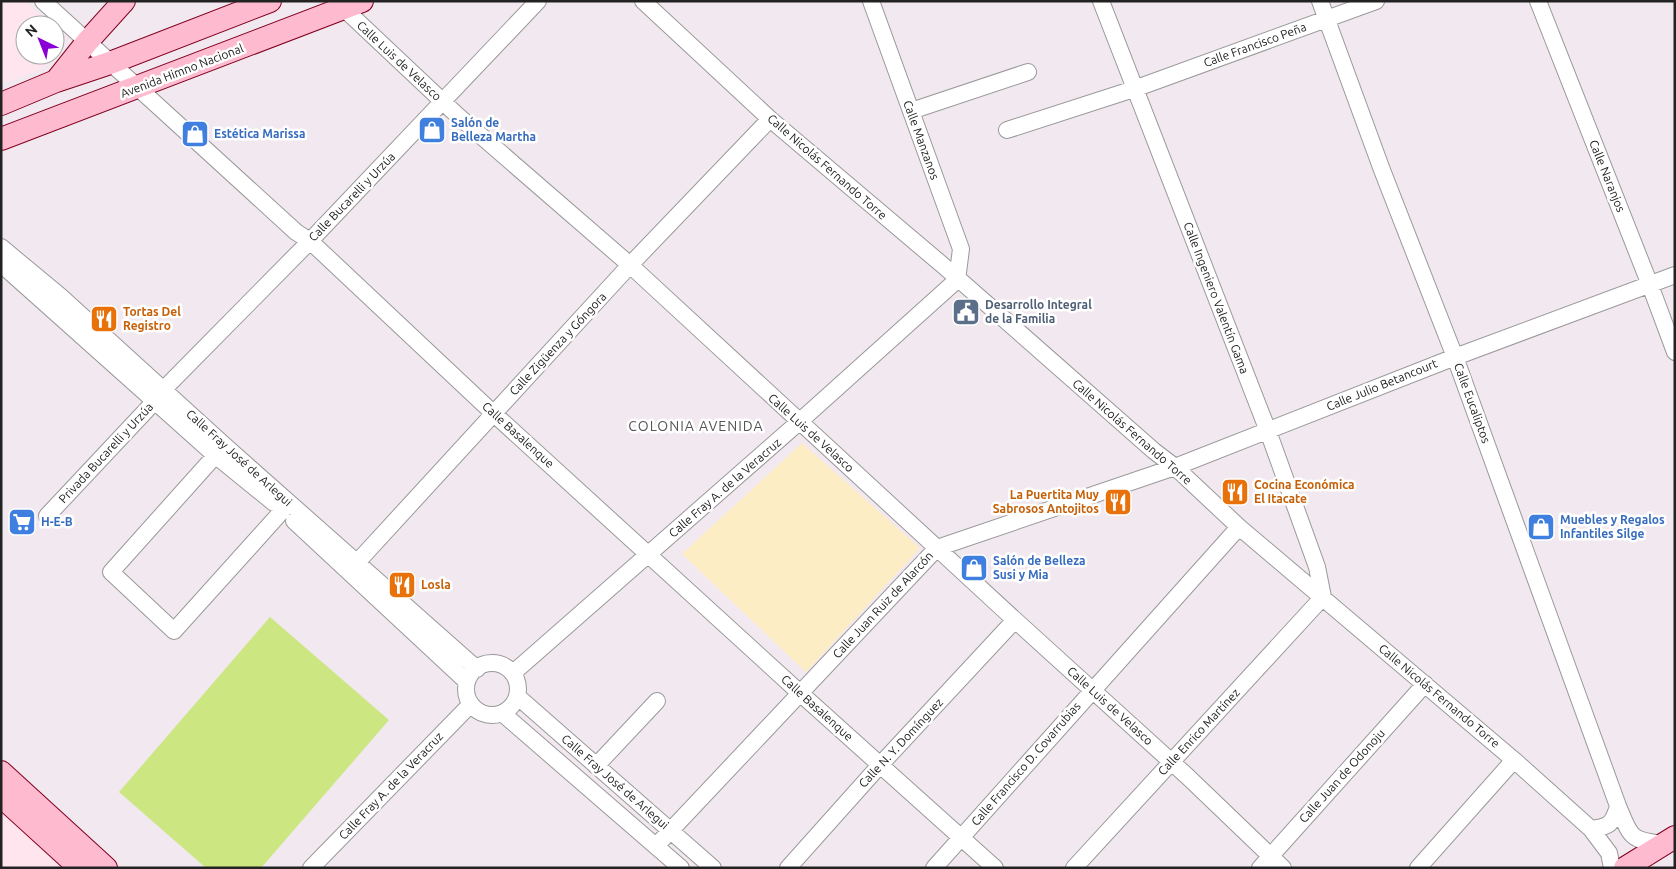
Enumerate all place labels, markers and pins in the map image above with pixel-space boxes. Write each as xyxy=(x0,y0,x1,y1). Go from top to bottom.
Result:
shop icon: Salón de Belleza Martha xyxy=(417,115,447,145)
place label: Salón de Belleza Martha xyxy=(451,116,536,143)
shop icon: Estética Marissa xyxy=(180,119,210,149)
place label: Estética Marissa xyxy=(214,127,306,140)
public building icon: Desarrollo Integral de la Familia xyxy=(951,297,981,327)
place label: Desarrollo Integral de la Familia xyxy=(985,298,1092,325)
restaurant icon: Tortas Del Registro xyxy=(89,304,119,334)
place label: Tortas Del Registro xyxy=(123,305,181,332)
restaurant icon: Cocina Económica El Itacate xyxy=(1220,477,1250,507)
place label: Cocina Económica El Itacate xyxy=(1254,478,1354,505)
restaurant icon: La Puertita Muy Sabrosos Antojitos xyxy=(1103,487,1133,517)
place label: La Puertita Muy Sabrosos Antojitos xyxy=(993,488,1100,515)
supermarket icon: H-E-B xyxy=(7,507,37,537)
shop icon: Muebles y Regalos Infantiles Silge xyxy=(1526,512,1556,542)
place label: Muebles y Regalos Infantiles Silge xyxy=(1560,513,1665,540)
place label: H-E-B xyxy=(41,515,73,528)
shop icon: Salón de Belleza Susi y Mia xyxy=(959,553,989,583)
place label: Salón de Belleza Susi y Mia xyxy=(993,554,1085,581)
restaurant icon: Losla xyxy=(387,570,417,600)
place label: Losla xyxy=(421,578,451,591)

